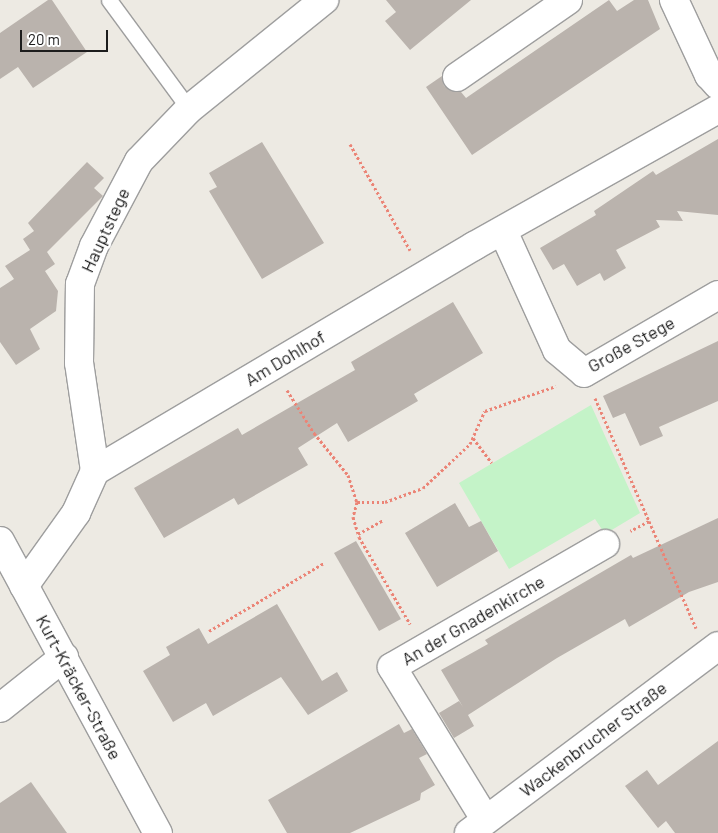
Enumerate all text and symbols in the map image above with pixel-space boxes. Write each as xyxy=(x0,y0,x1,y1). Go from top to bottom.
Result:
scale bar xyxy=(22,20,110,52)
text: 20 m xyxy=(28,30,60,48)
street label: Hauptstege xyxy=(76,184,134,276)
street label: Große Stege xyxy=(584,311,678,377)
street label: Am Dohlhof xyxy=(241,326,329,390)
street label: An der Gnadenkirche xyxy=(398,570,548,670)
street label: Kurt-Kräcker-Straße xyxy=(32,611,126,763)
street label: Wackenbrucher Straße xyxy=(515,677,671,801)

